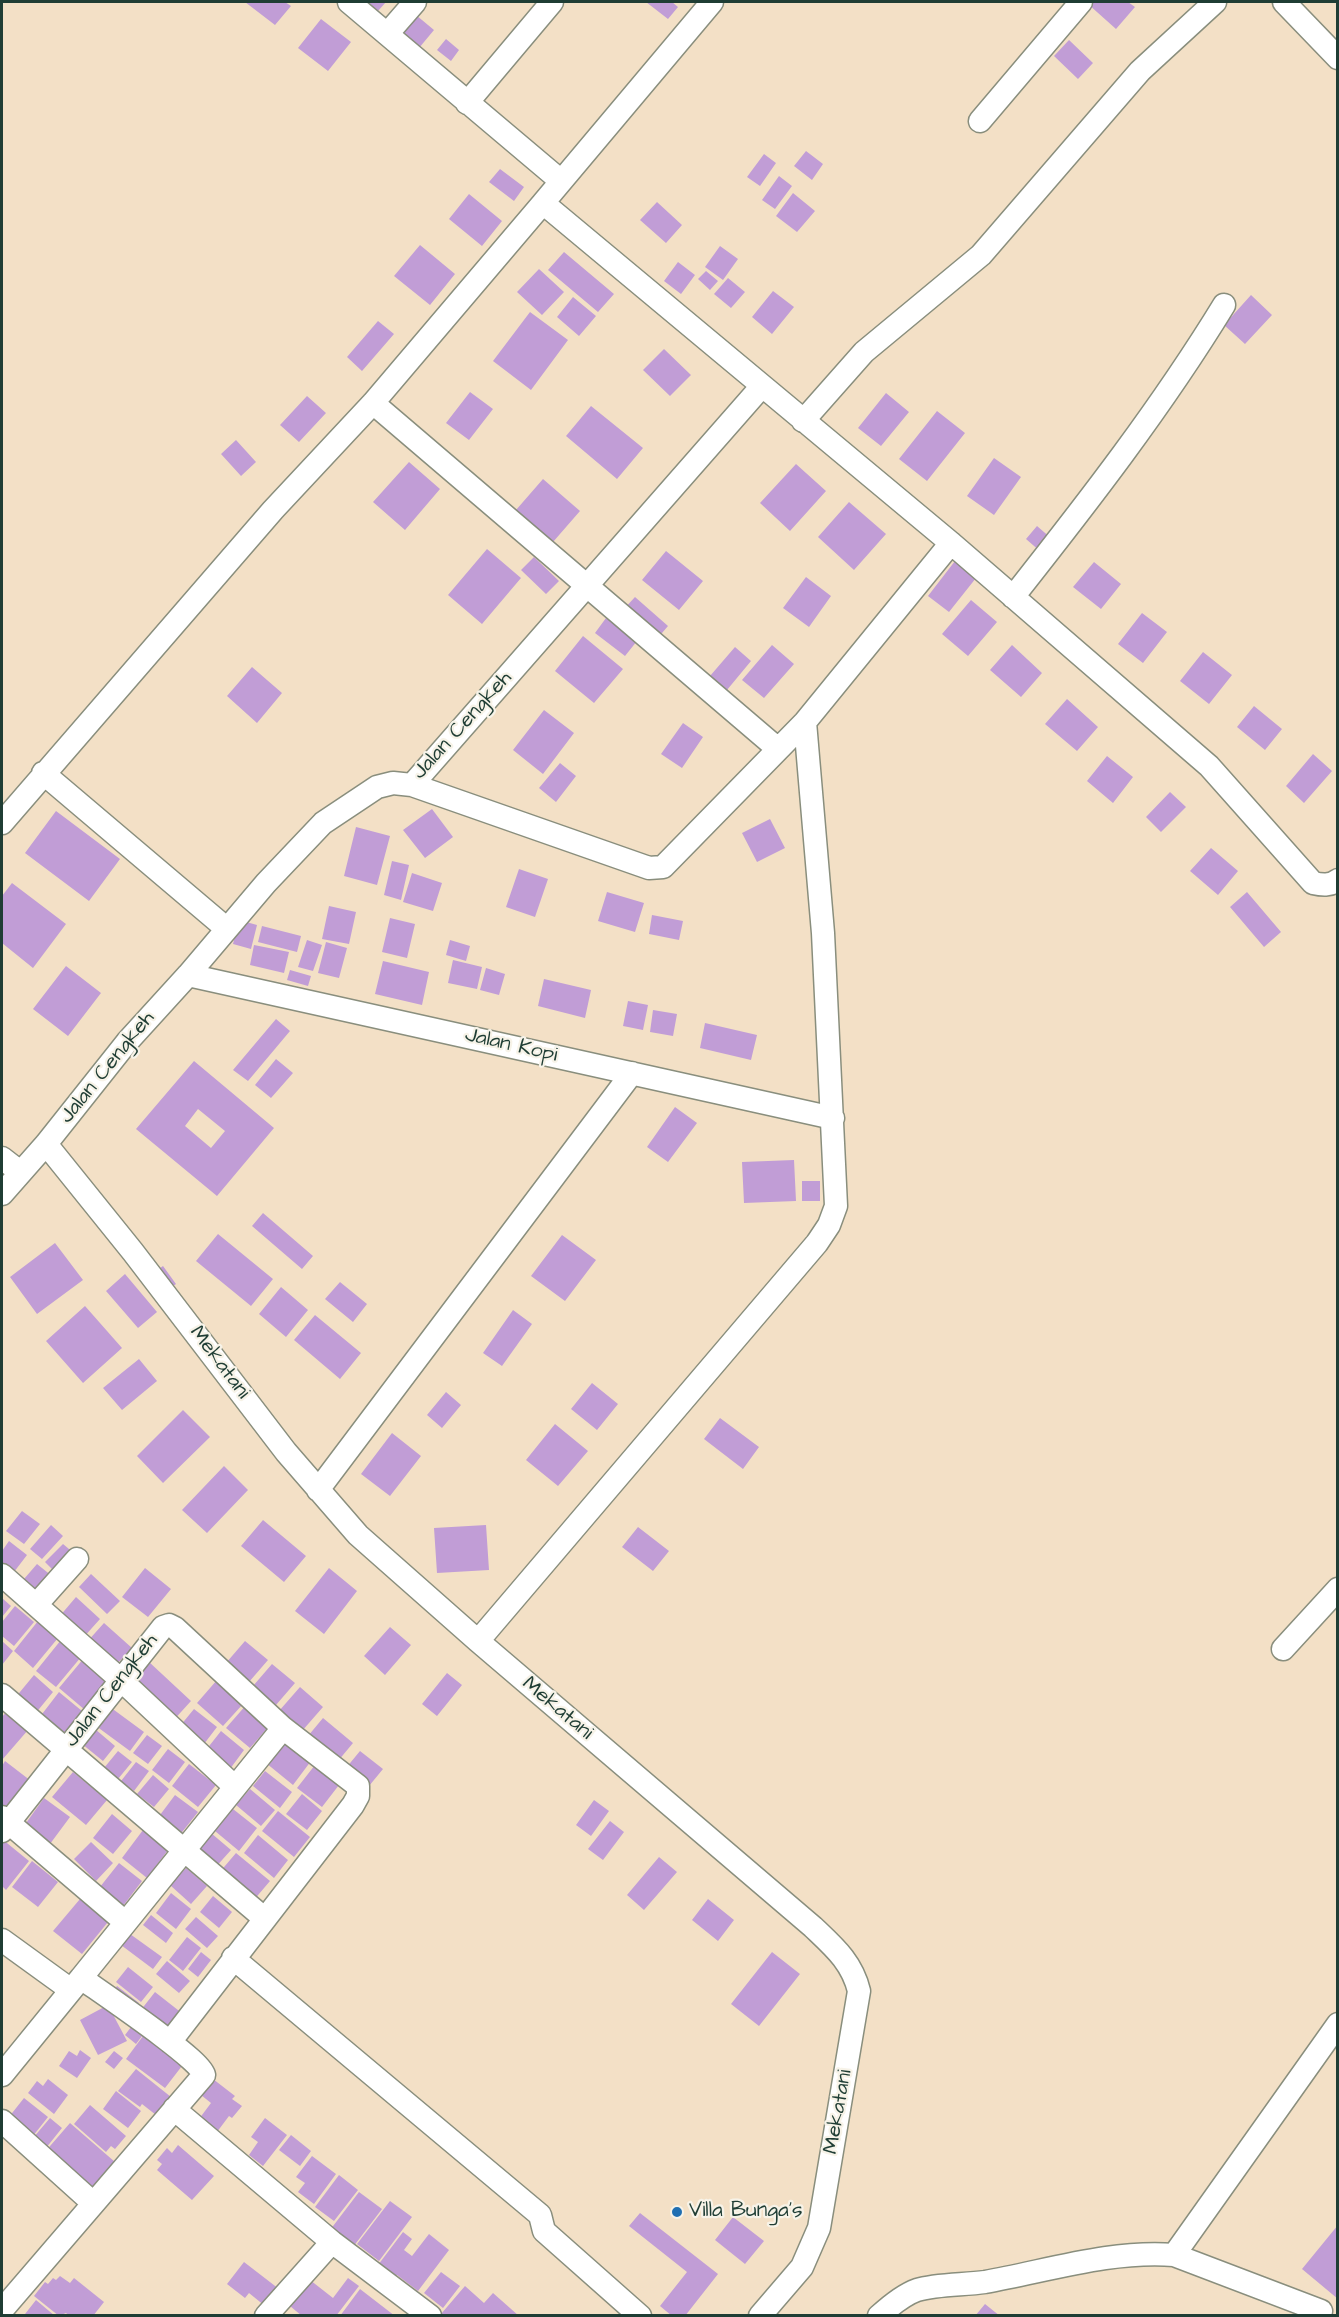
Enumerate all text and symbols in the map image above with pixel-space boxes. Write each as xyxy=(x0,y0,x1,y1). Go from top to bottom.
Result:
street label: Jalan Cengkeh xyxy=(408,667,518,785)
street label: Jalan Cengkeh xyxy=(55,1007,161,1129)
street label: Jalan Kopi xyxy=(462,1023,560,1069)
street label: Mekatani xyxy=(183,1321,255,1405)
street label: Jalan Cengkeh xyxy=(60,1629,164,1753)
street label: Mekatani xyxy=(516,1672,598,1746)
street label: Mekatani xyxy=(819,2068,859,2156)
place label: Villa Bunga's xyxy=(689,2199,803,2225)
marker: Villa Bunga's xyxy=(670,2205,684,2219)

